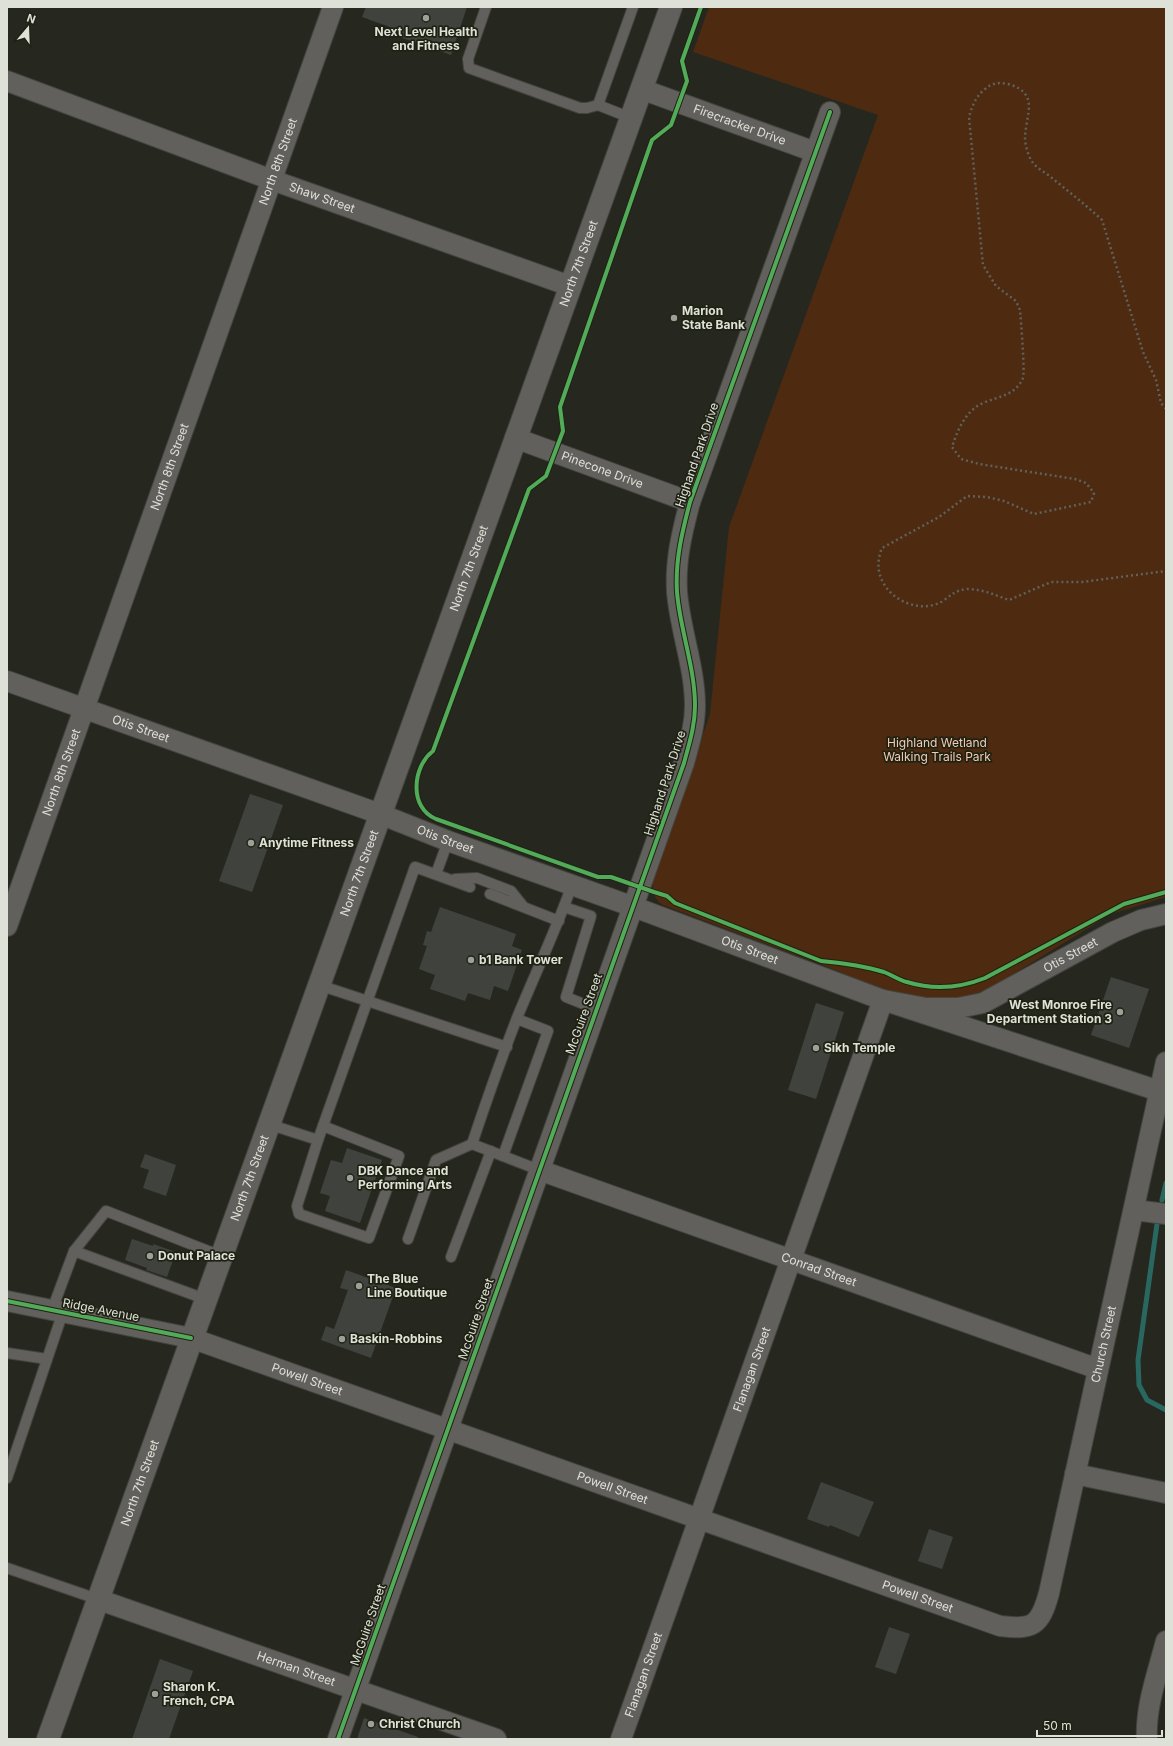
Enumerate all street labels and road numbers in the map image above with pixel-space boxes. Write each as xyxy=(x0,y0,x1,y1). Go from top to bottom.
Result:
street label: Firecracker Drive xyxy=(692,101,788,148)
street label: North 8th Street xyxy=(255,116,300,207)
street label: Shaw Street xyxy=(287,179,357,216)
street label: North 7th Street xyxy=(556,218,601,309)
street label: Highand Park Drive xyxy=(672,401,721,509)
street label: North 8th Street xyxy=(147,421,192,512)
street label: Pinecone Drive xyxy=(560,448,645,491)
street label: North 7th Street xyxy=(446,523,491,613)
street label: Otis Street xyxy=(110,711,172,745)
street label: North 8th Street xyxy=(39,727,83,818)
street label: Highand Park Drive xyxy=(640,728,689,837)
street label: Otis Street xyxy=(415,821,476,857)
street label: North 7th Street xyxy=(337,828,381,918)
street label: Otis Street xyxy=(719,932,780,967)
street label: Otis Street xyxy=(1040,934,1100,976)
street label: McGuire Street xyxy=(562,971,605,1056)
street label: North 7th Street xyxy=(227,1133,272,1223)
street label: Conrad Street xyxy=(779,1249,859,1289)
street label: McGuire Street xyxy=(455,1276,497,1362)
street label: Ridge Avenue xyxy=(61,1295,141,1324)
street label: Church Street xyxy=(1088,1304,1119,1384)
street label: Flanagan Street xyxy=(730,1325,773,1414)
street label: Powell Street xyxy=(270,1359,345,1398)
street label: North 7th Street xyxy=(117,1438,162,1528)
street label: Powell Street xyxy=(575,1468,650,1507)
street label: Powell Street xyxy=(880,1577,955,1616)
street label: McGuire Street xyxy=(347,1582,389,1668)
street label: Flanagan Street xyxy=(621,1630,665,1719)
street label: Herman Street xyxy=(255,1648,338,1689)

